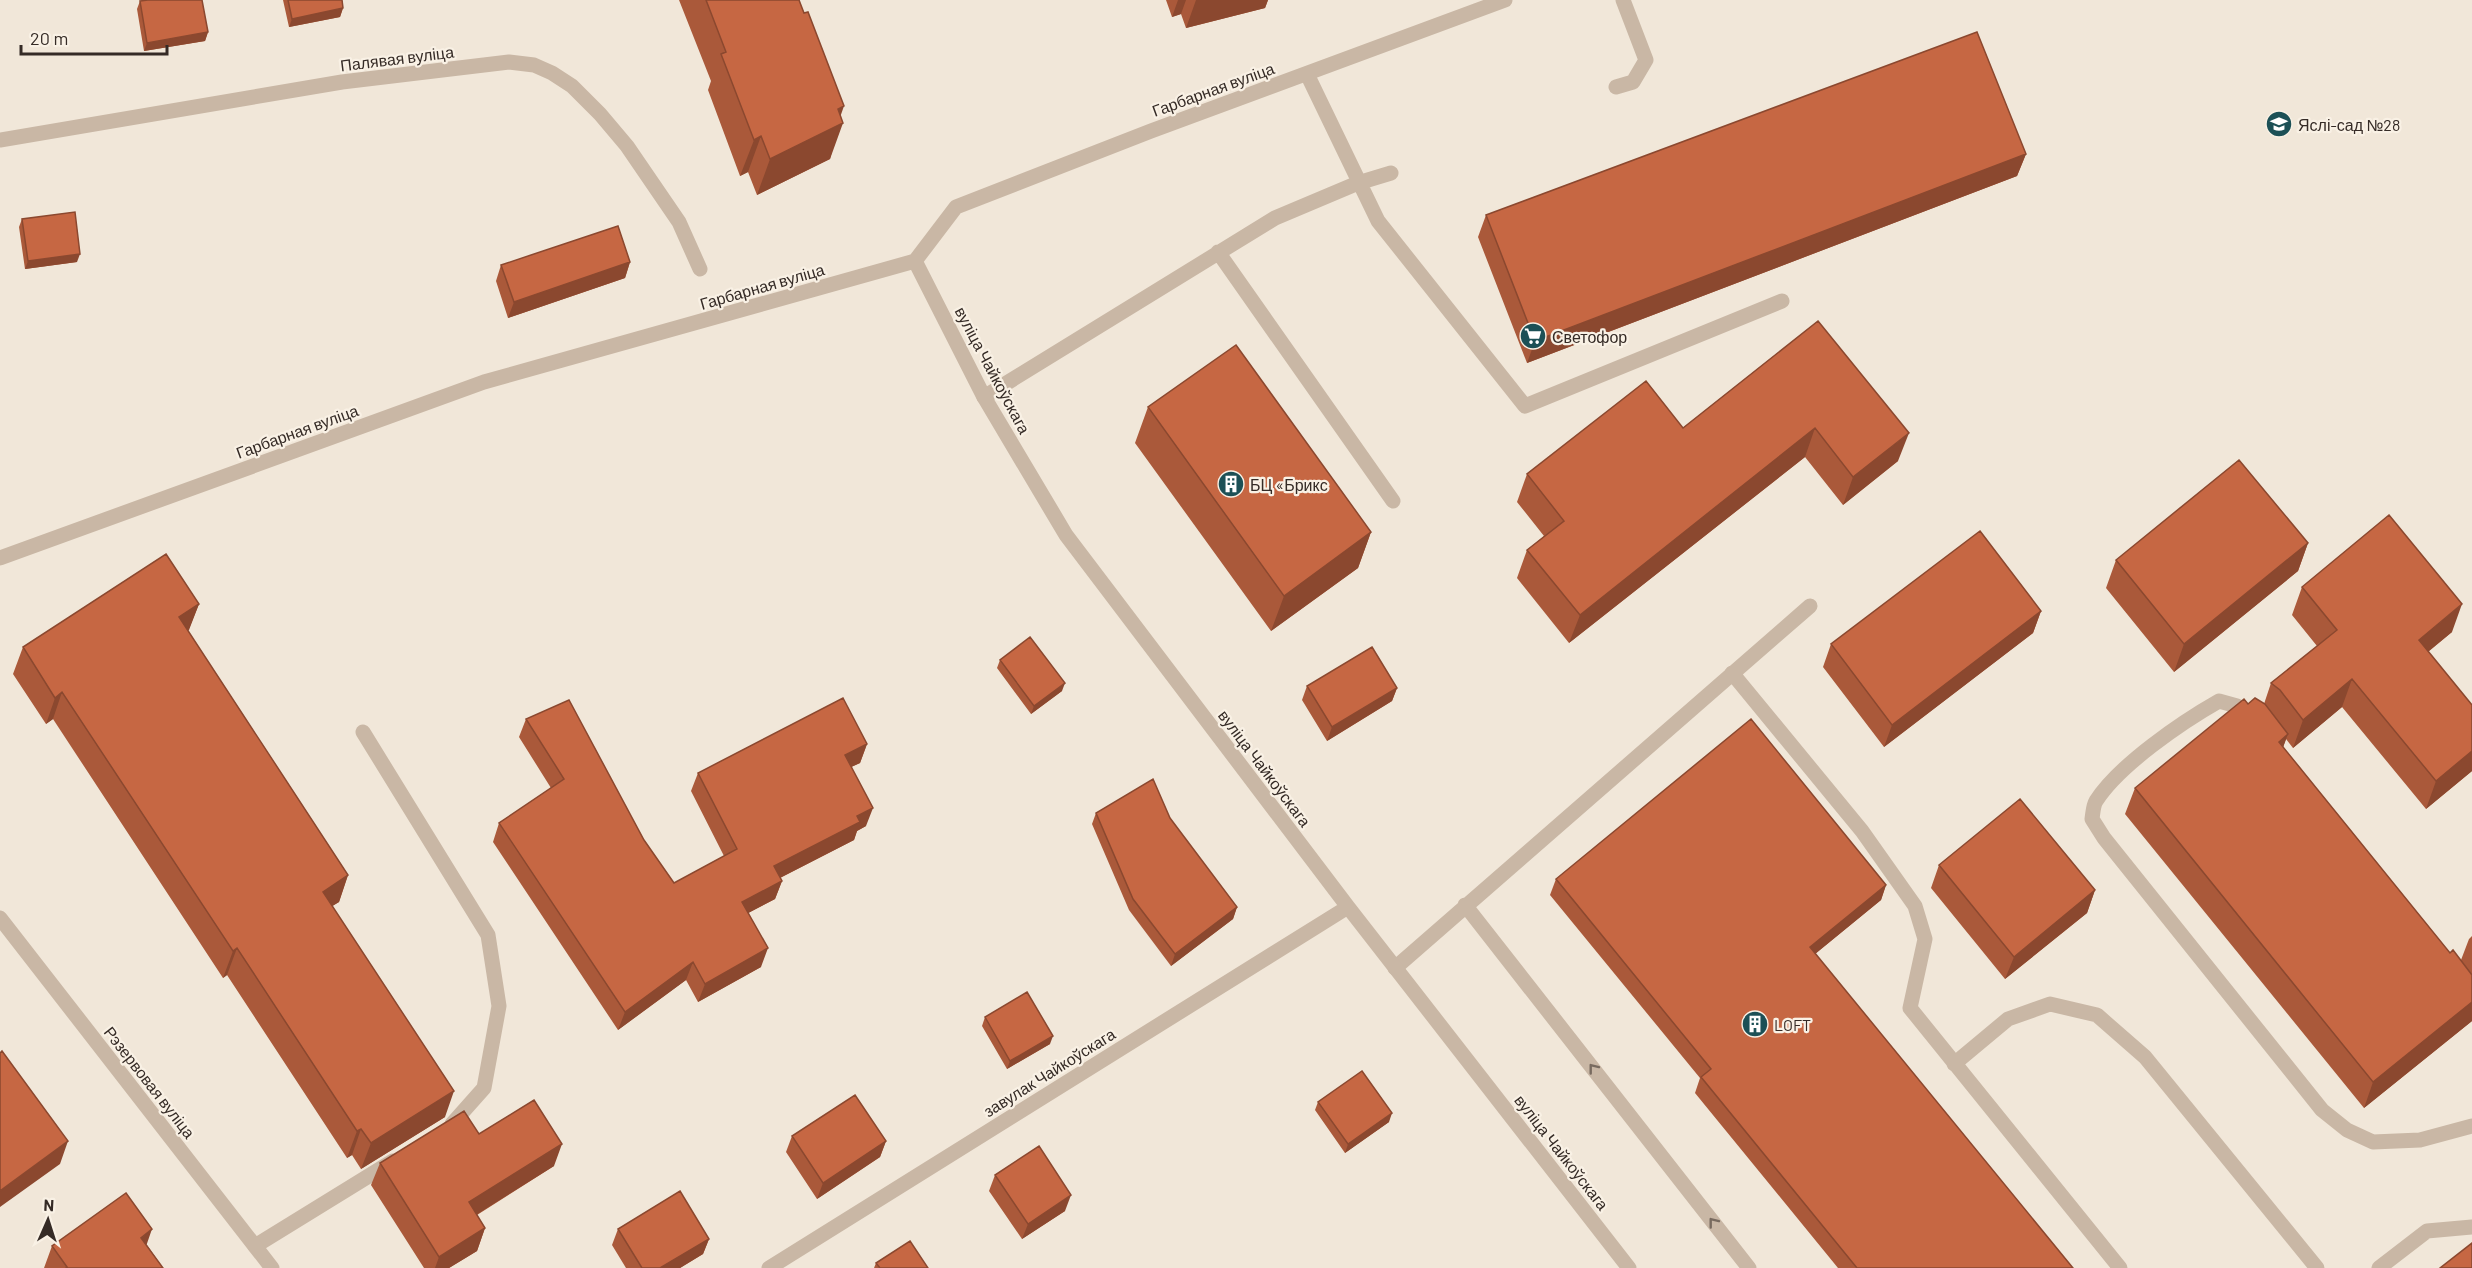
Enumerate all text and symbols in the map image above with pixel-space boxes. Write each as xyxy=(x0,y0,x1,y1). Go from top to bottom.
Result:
scale bar xyxy=(21,18,166,56)
text: 20 m xyxy=(30,27,68,49)
street label: Палявая вуліца xyxy=(339,42,455,74)
street label: Гарбарная вуліца xyxy=(1149,58,1277,120)
school or university icon: Яслі-сад №28 xyxy=(2264,109,2294,139)
place label: Яслі-сад №28 xyxy=(2298,115,2400,134)
street label: Гарбарная вуліца xyxy=(698,259,826,313)
street label: вуліца Чайкоўскага xyxy=(951,303,1035,437)
supermarket icon: Светофор xyxy=(1518,321,1548,351)
place label: Светофор xyxy=(1552,327,1627,346)
street label: Гарбарная вуліца xyxy=(233,400,361,462)
building icon: БЦ «Брикс xyxy=(1216,469,1246,499)
place label: БЦ «Брикс xyxy=(1250,475,1328,494)
street label: вуліца Чайкоўскага xyxy=(1215,706,1315,830)
building icon: LOFT xyxy=(1740,1009,1770,1039)
place label: LOFT xyxy=(1774,1015,1811,1034)
street label: Рэзервовая вуліца xyxy=(101,1022,200,1142)
street label: завулак Чайкоўскага xyxy=(980,1024,1118,1120)
one-way arrow xyxy=(1589,1064,1600,1075)
street label: вуліца Чайкоўскага xyxy=(1511,1091,1613,1214)
north arrow xyxy=(18,1190,78,1250)
text: N xyxy=(43,1195,55,1214)
one-way arrow xyxy=(1709,1218,1720,1229)

